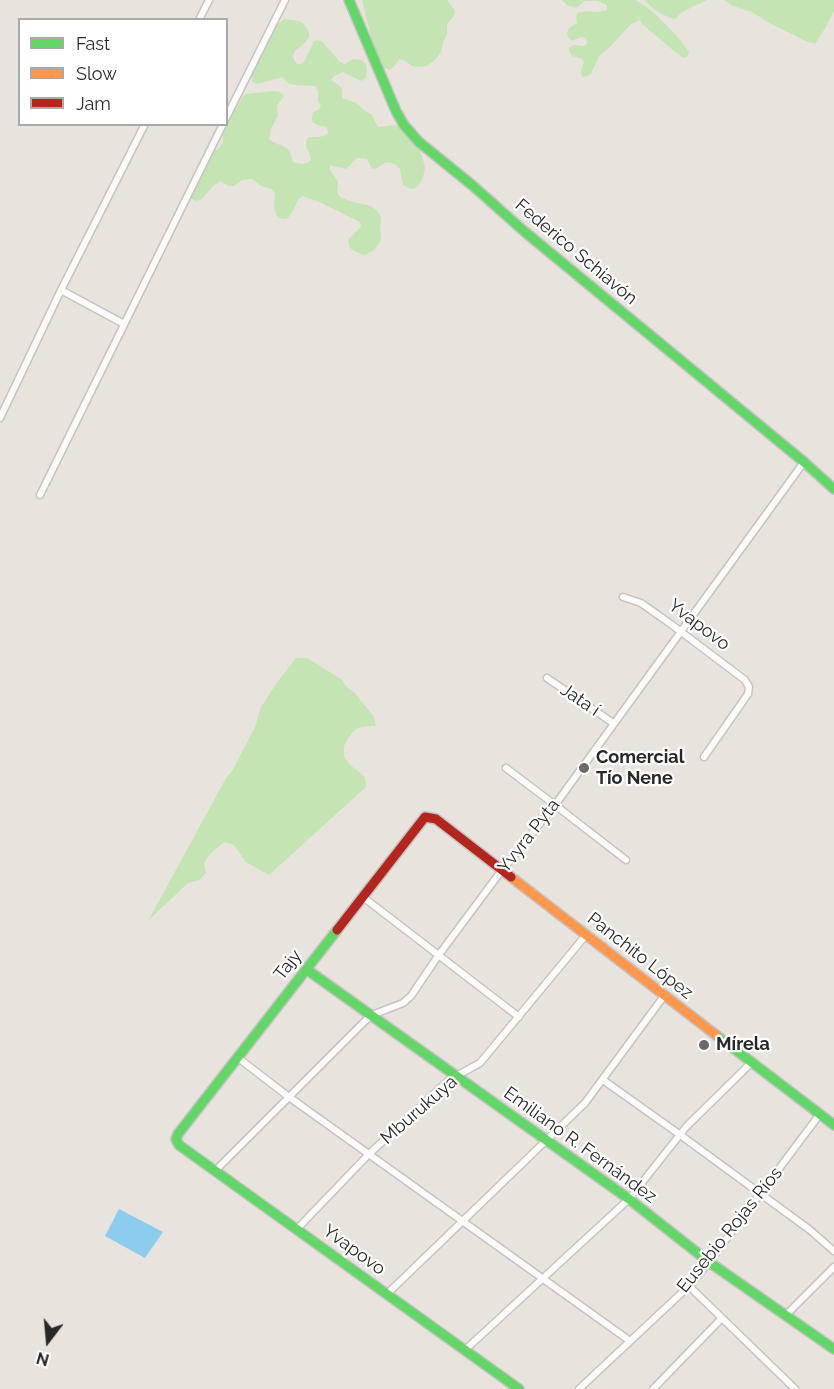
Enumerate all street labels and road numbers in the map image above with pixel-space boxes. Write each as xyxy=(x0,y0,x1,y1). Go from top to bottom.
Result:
street label: Federico Schiavón xyxy=(510,195,642,309)
street label: Yvapovo xyxy=(664,595,734,655)
street label: Jata í xyxy=(556,679,604,721)
street label: Yvyra Pyta xyxy=(493,795,565,877)
street label: Panchito López xyxy=(583,908,697,1004)
street label: Tajy xyxy=(269,945,307,985)
street label: Mburukuya xyxy=(376,1071,462,1149)
street label: Emiliano R. Fernández xyxy=(499,1082,661,1208)
street label: Eusebio Rojas Ríos xyxy=(673,1163,787,1297)
street label: Yvapovo xyxy=(319,1220,389,1280)

